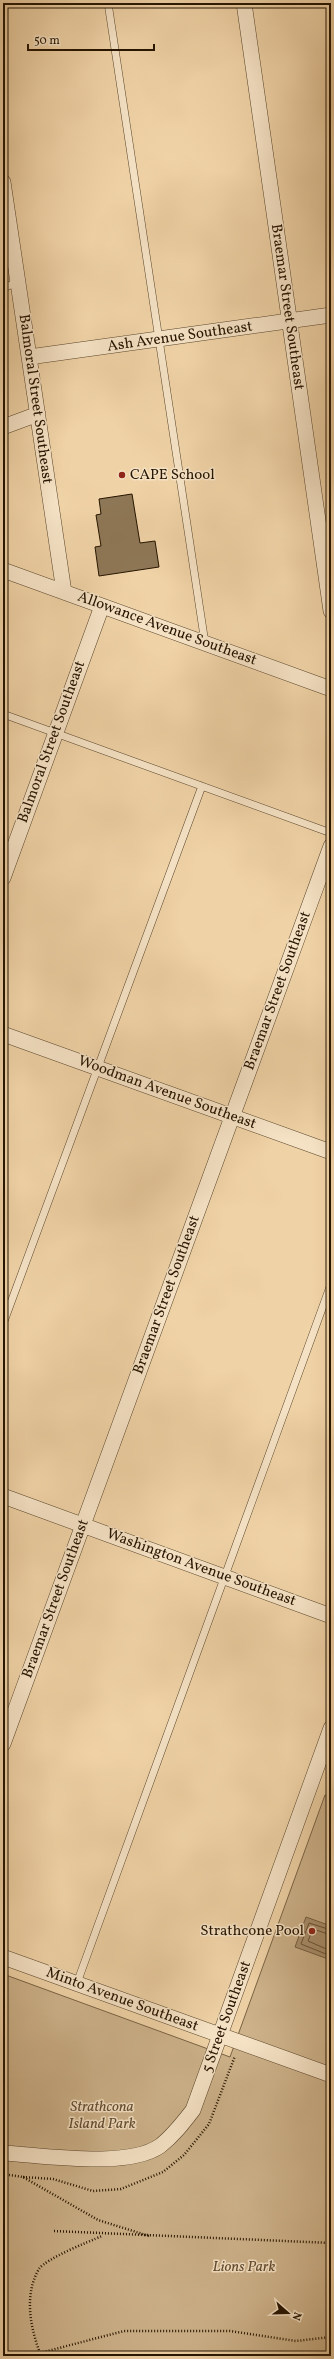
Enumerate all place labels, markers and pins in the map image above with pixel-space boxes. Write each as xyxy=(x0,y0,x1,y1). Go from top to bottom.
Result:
place label: CAPE School xyxy=(130,465,215,486)
marker: CAPE School xyxy=(117,470,127,480)
place label: Strathcone Pool xyxy=(200,1921,304,1942)
marker: Strathcone Pool xyxy=(307,1926,317,1936)

